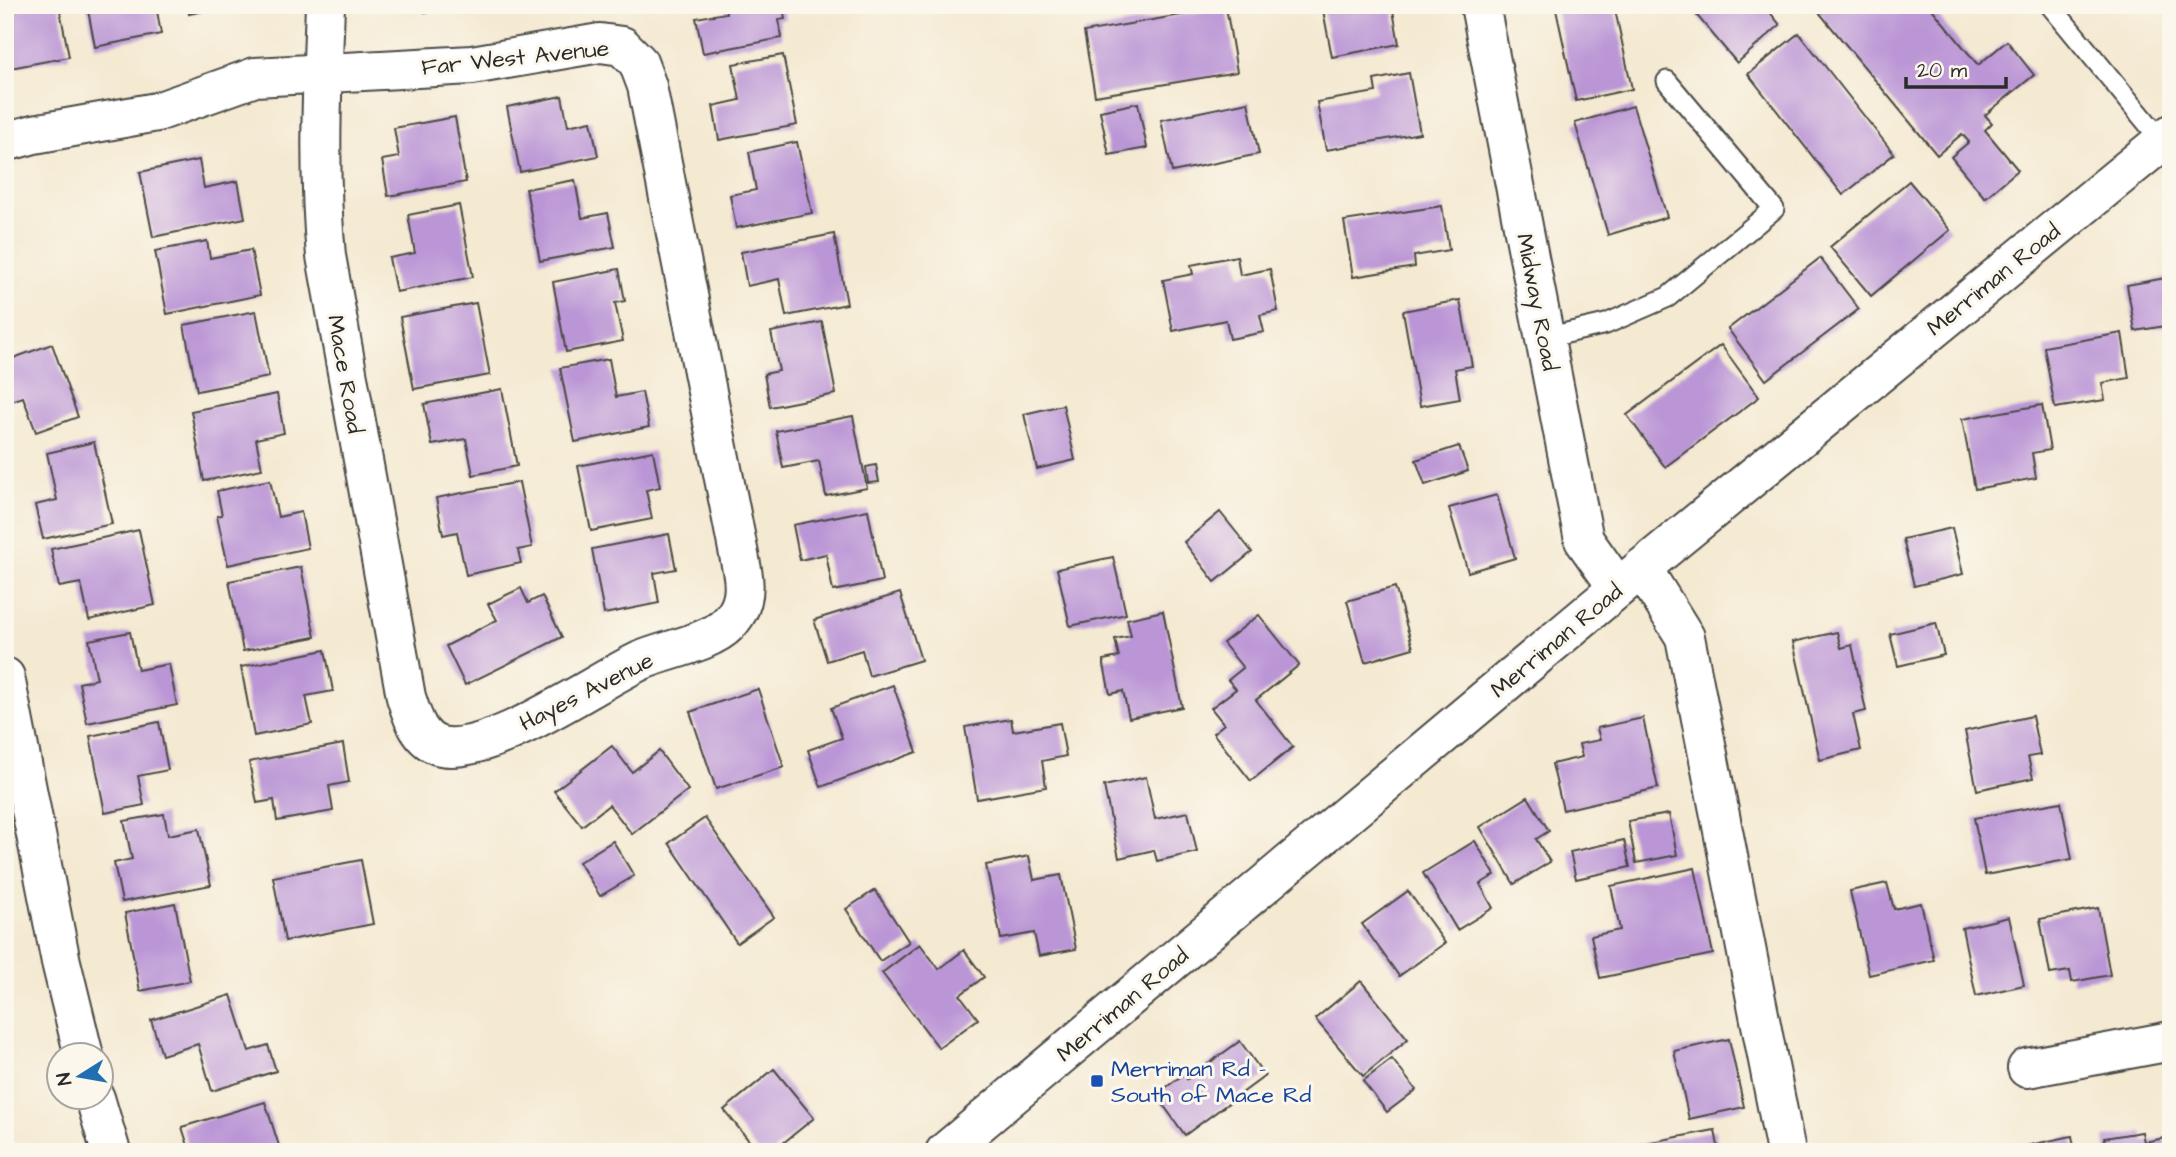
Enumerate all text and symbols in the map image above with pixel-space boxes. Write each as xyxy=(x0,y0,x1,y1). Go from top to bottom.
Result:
street label: Far West Avenue xyxy=(420,32,610,84)
scale bar xyxy=(1906,46,2006,90)
text: 20 m xyxy=(1917,56,1968,85)
street label: Merriman Road xyxy=(1920,216,2067,344)
street label: Midway Road xyxy=(1507,231,1566,374)
street label: Mace Road xyxy=(319,312,371,436)
street label: Merriman Road xyxy=(1484,576,1630,706)
street label: Hayes Avenue xyxy=(514,644,659,740)
street label: Merriman Road xyxy=(1050,940,1196,1070)
north arrow xyxy=(46,1042,116,1112)
place label: Merriman Rd - South of Mace Rd xyxy=(1111,1053,1311,1111)
text: N xyxy=(50,1070,79,1087)
marker: Merriman Rd - South of Mace Rd xyxy=(1089,1073,1105,1089)

